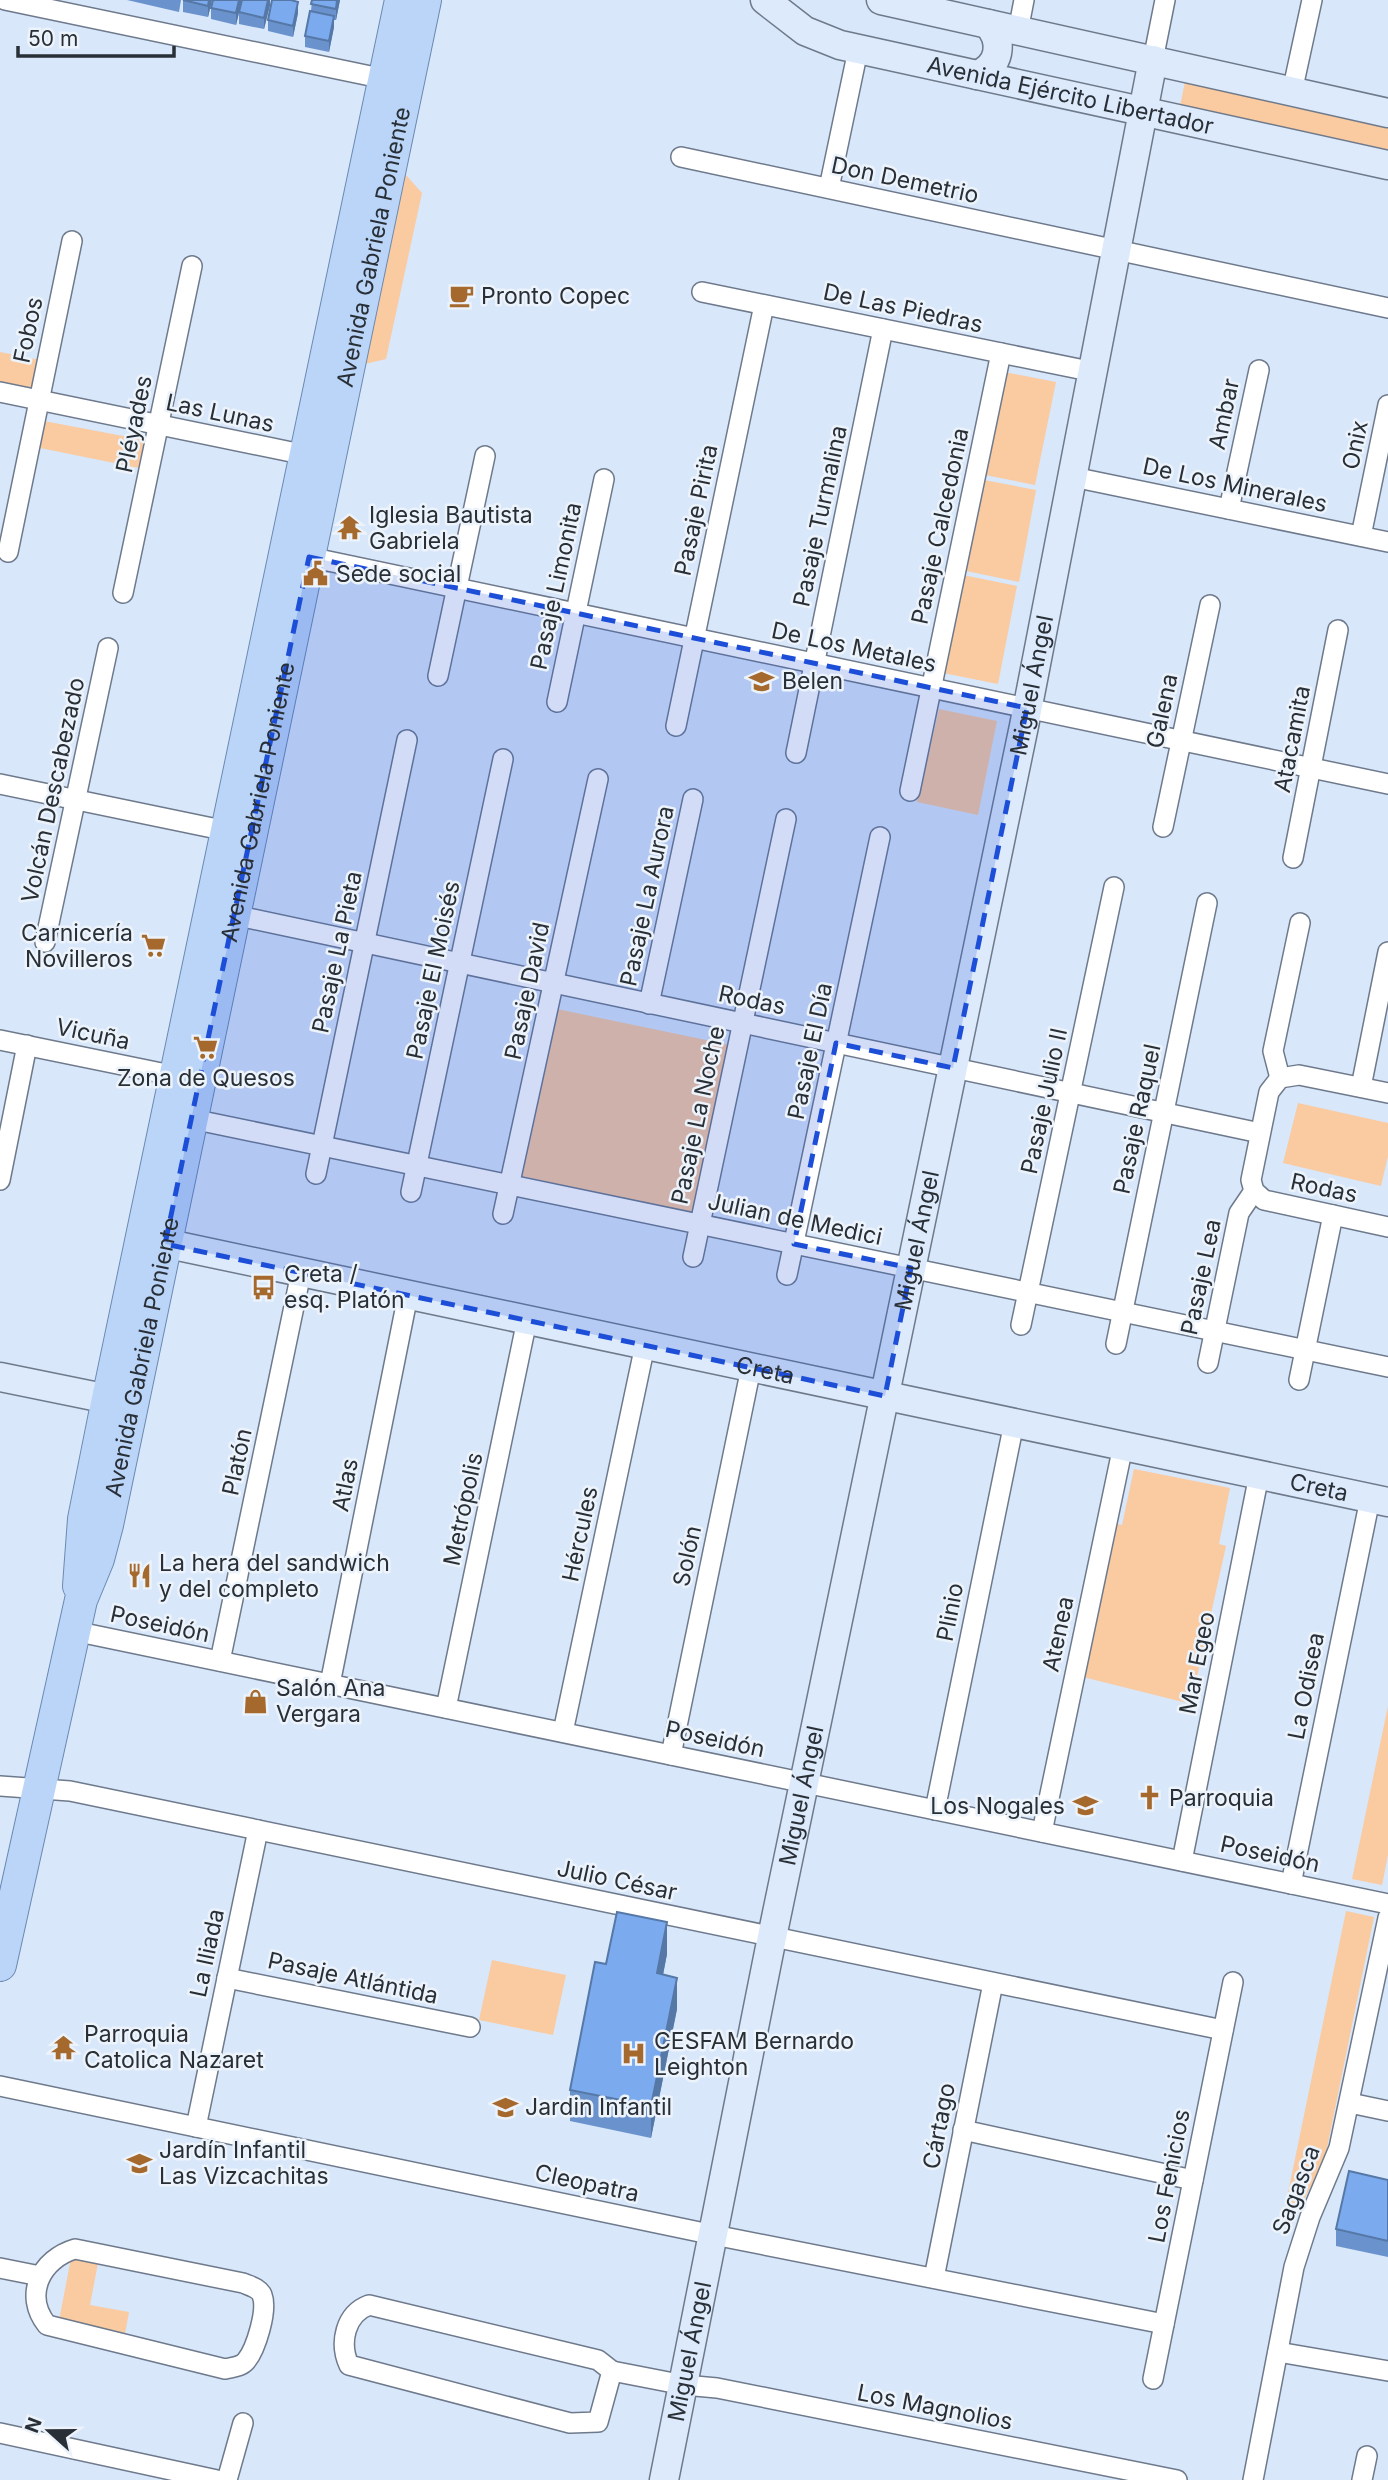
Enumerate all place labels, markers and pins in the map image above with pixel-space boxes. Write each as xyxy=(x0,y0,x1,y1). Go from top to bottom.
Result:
cafe icon: Pronto Copec xyxy=(447,282,475,310)
place label: Pronto Copec xyxy=(481,282,630,310)
place label: Iglesia Bautista Gabriela xyxy=(369,501,533,555)
temple icon: Iglesia Bautista Gabriela xyxy=(335,514,363,542)
public building icon: Sede social xyxy=(302,560,330,588)
place label: Sede social xyxy=(336,560,461,588)
school or university icon: Belen xyxy=(748,667,776,695)
place label: Belen xyxy=(782,667,843,695)
place label: Carnicería Novilleros xyxy=(21,919,133,973)
supermarket icon: Carnicería Novilleros xyxy=(139,932,167,960)
supermarket icon: Zona de Quesos xyxy=(192,1034,220,1062)
place label: Zona de Quesos xyxy=(117,1064,295,1092)
place label: Creta / esq. Platón xyxy=(284,1260,405,1314)
bus stop icon: Creta / esq. Platón xyxy=(250,1273,278,1301)
place label: La hera del sandwich y del completo xyxy=(159,1549,390,1603)
restaurant icon: La hera del sandwich y del completo xyxy=(125,1562,153,1590)
place label: Salón Ana Vergara xyxy=(276,1674,385,1728)
shop icon: Salón Ana Vergara xyxy=(242,1687,270,1715)
church icon: Parroquia xyxy=(1135,1784,1163,1812)
place label: Parroquia xyxy=(1169,1784,1274,1812)
place label: Los Nogales xyxy=(930,1792,1065,1820)
school or university icon: Los Nogales xyxy=(1071,1792,1099,1820)
place label: Parroquia Catolica Nazaret xyxy=(84,2020,264,2074)
place label: CESFAM Bernardo Leighton xyxy=(654,2027,854,2081)
temple icon: Parroquia Catolica Nazaret xyxy=(50,2033,78,2061)
hospital icon: CESFAM Bernardo Leighton xyxy=(620,2040,648,2068)
school or university icon: Jardin Infantil xyxy=(491,2093,519,2121)
place label: Jardin Infantil xyxy=(525,2093,672,2121)
place label: Jardín Infantil Las Vizcachitas xyxy=(159,2136,329,2190)
school or university icon: Jardín Infantil Las Vizcachitas xyxy=(125,2149,153,2177)

